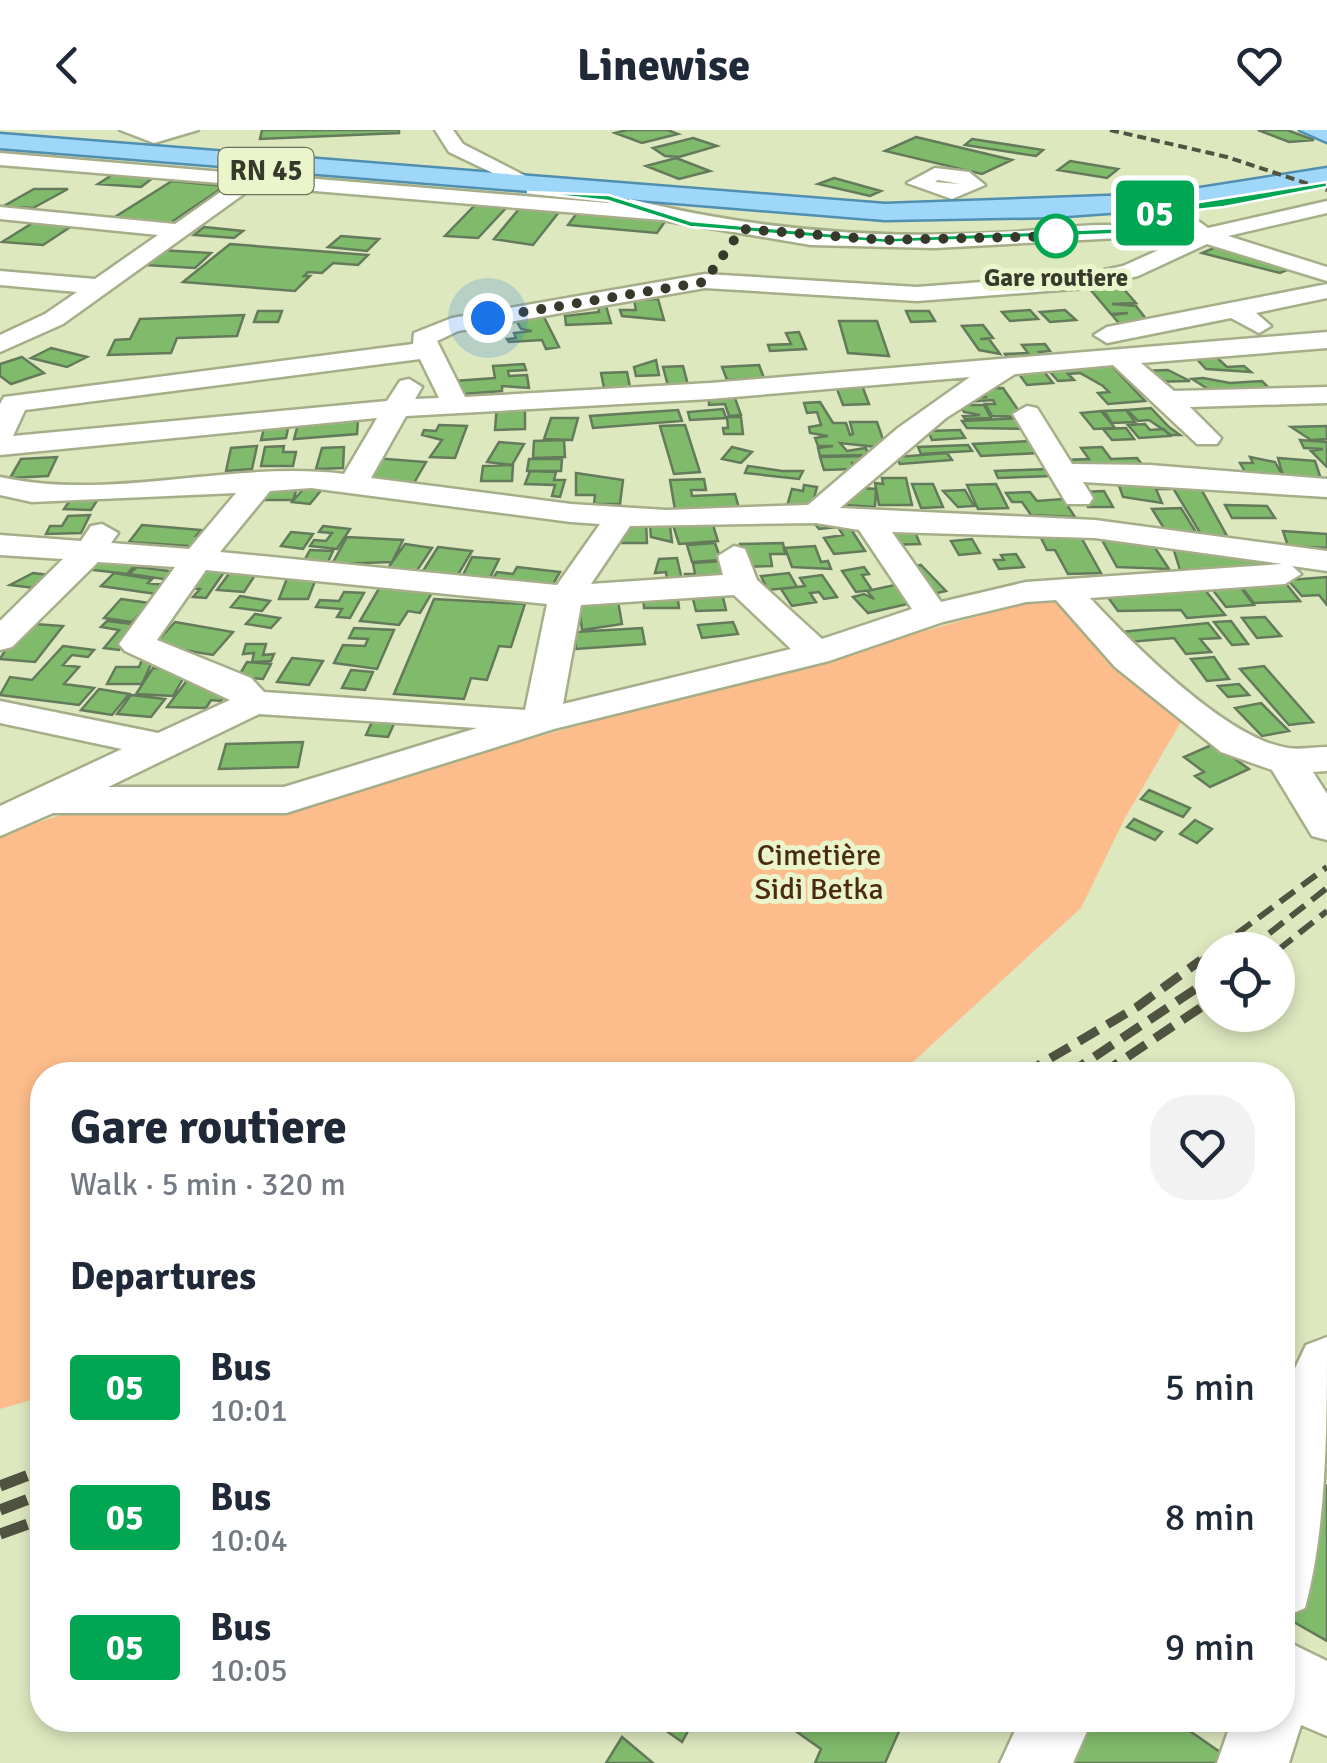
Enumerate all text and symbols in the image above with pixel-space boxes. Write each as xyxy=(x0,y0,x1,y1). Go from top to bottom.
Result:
icon: back xyxy=(40,38,95,93)
text: Linewise xyxy=(577,38,750,93)
icon: heart xyxy=(1232,38,1287,93)
road number: RN 45 xyxy=(218,148,314,194)
line badge: 05 xyxy=(1110,181,1200,246)
text: 05 xyxy=(1136,192,1174,235)
marker: Gare routiere xyxy=(1035,215,1077,257)
place label: Gare routiere xyxy=(984,262,1128,293)
your location xyxy=(463,293,513,343)
park label: Cimetière Sidi Betka xyxy=(754,837,884,908)
map controls xyxy=(1195,932,1295,1032)
button: locate xyxy=(1195,932,1295,1032)
button: heart xyxy=(1150,1095,1255,1200)
text: Gare routiere xyxy=(70,1098,347,1157)
text: Walk · 5 min · 320 m xyxy=(70,1165,346,1204)
text: Departures xyxy=(70,1253,256,1300)
text: Bus xyxy=(210,1344,271,1391)
text: 5 min xyxy=(1165,1364,1255,1411)
text: 05 xyxy=(106,1366,144,1409)
text: 10:01 xyxy=(210,1391,288,1430)
text: Bus xyxy=(210,1474,271,1521)
text: 8 min xyxy=(1165,1494,1255,1541)
text: 05 xyxy=(106,1496,144,1539)
text: 10:04 xyxy=(210,1521,288,1560)
text: Bus xyxy=(210,1604,271,1651)
text: 9 min xyxy=(1165,1624,1255,1671)
text: 05 xyxy=(106,1626,144,1669)
text: 10:05 xyxy=(210,1651,288,1690)

